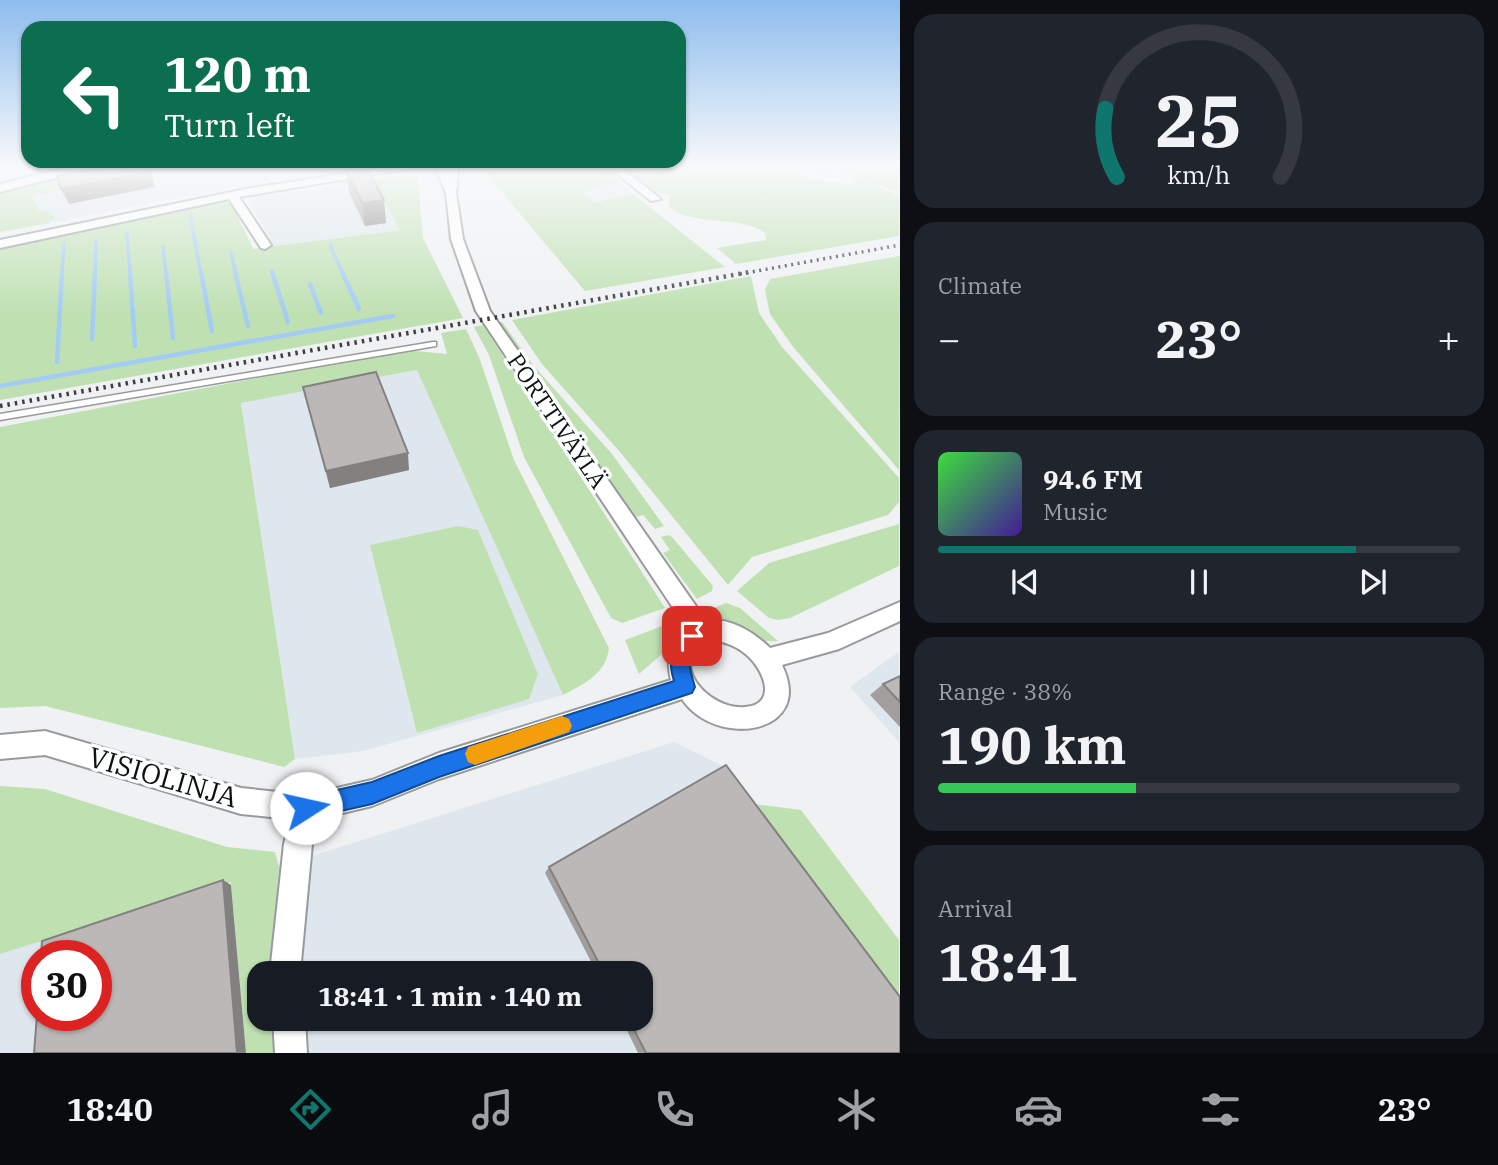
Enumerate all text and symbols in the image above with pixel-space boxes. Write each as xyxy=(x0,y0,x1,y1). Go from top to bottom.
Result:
text: 120 m xyxy=(164,42,311,105)
icon: left xyxy=(49,49,140,140)
text: 25 xyxy=(1155,72,1243,167)
text: Turn left xyxy=(164,104,295,146)
text: km/h xyxy=(1167,158,1231,191)
text: Climate xyxy=(938,270,1022,300)
text: 23° xyxy=(1156,305,1242,372)
text: − xyxy=(938,314,961,363)
text: + xyxy=(1437,314,1460,363)
street label: PORTTIVÄYLÄ xyxy=(501,347,614,494)
text: 94.6 FM xyxy=(1043,462,1143,496)
text: Music xyxy=(1043,496,1108,526)
icon: previous xyxy=(1006,563,1044,601)
icon: pause xyxy=(1180,563,1218,601)
icon: next xyxy=(1354,563,1392,601)
pin xyxy=(662,606,722,666)
icon: arrive xyxy=(673,617,711,655)
text: Range · 38% xyxy=(938,676,1072,706)
text: 190 km xyxy=(938,711,1127,778)
street label: VISIOLINJA xyxy=(84,738,242,815)
position arrow xyxy=(269,771,343,845)
text: Arrival xyxy=(938,893,1013,923)
text: 18:41 xyxy=(938,928,1079,995)
speed limit sign: 30 xyxy=(21,940,112,1031)
text: 18:41 · 1 min · 140 m xyxy=(318,979,582,1013)
icon: directions xyxy=(286,1085,335,1134)
icon: music xyxy=(468,1085,517,1134)
icon: phone xyxy=(650,1085,699,1134)
icon: climate xyxy=(832,1085,881,1134)
icon: car xyxy=(1014,1085,1063,1134)
icon: filters xyxy=(1196,1085,1245,1134)
text: 18:40 xyxy=(67,1088,153,1130)
text: 23° xyxy=(1378,1088,1431,1130)

